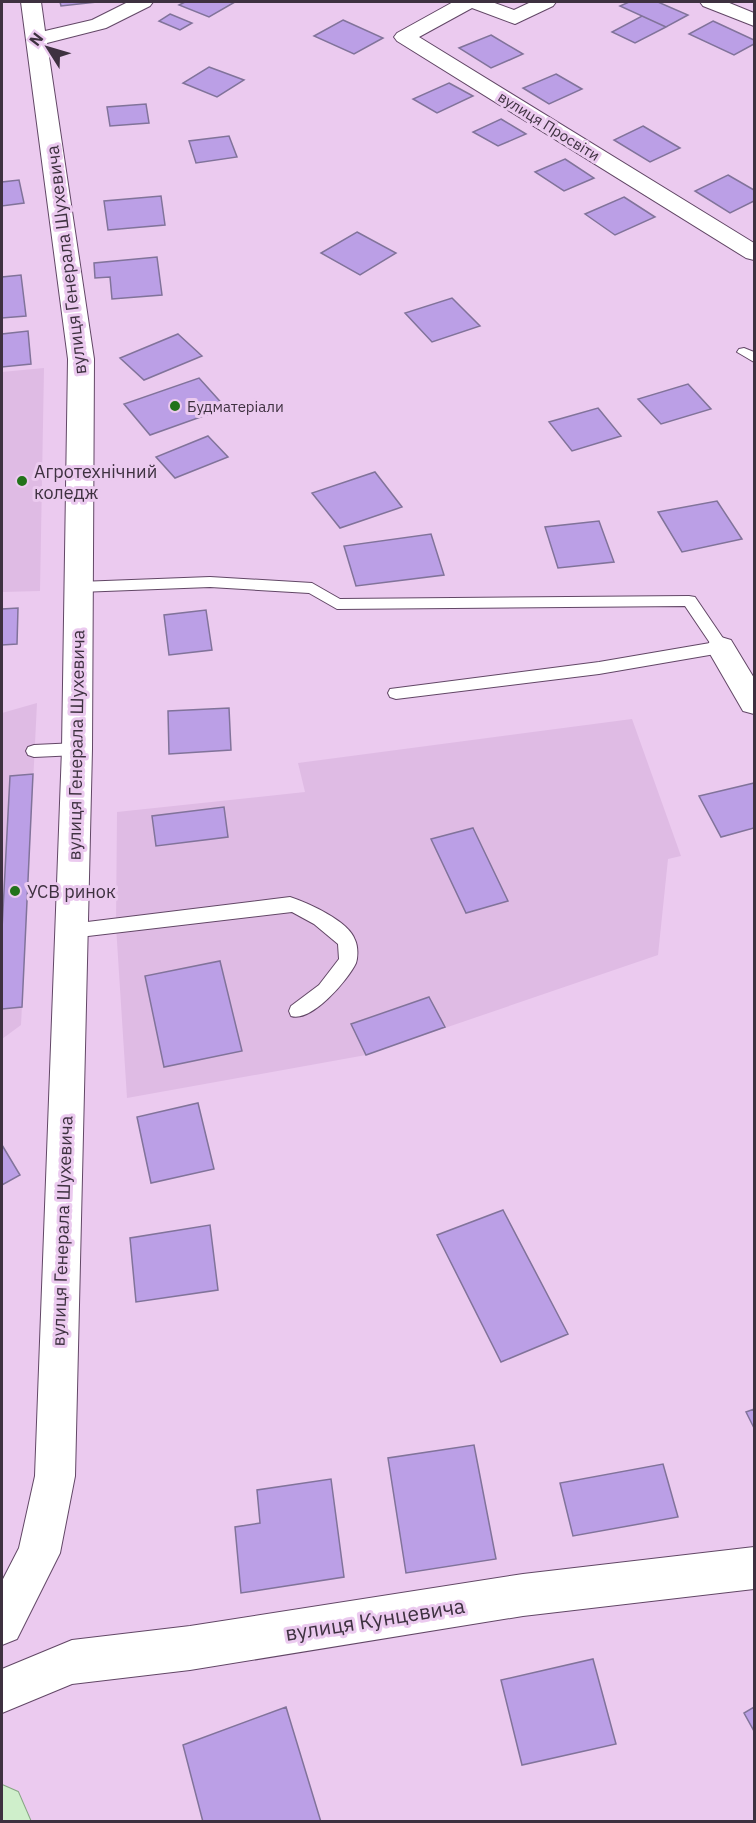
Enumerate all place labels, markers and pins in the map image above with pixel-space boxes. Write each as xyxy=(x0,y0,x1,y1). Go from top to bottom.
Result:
place label: Будматеріали xyxy=(187,397,284,416)
marker: Будматеріали xyxy=(168,399,182,413)
place label: Агротехнічний коледж xyxy=(34,460,157,504)
marker: Агротехнічний коледж xyxy=(15,474,29,488)
place label: УСВ ринок xyxy=(27,880,116,903)
marker: УСВ ринок xyxy=(8,884,22,898)

